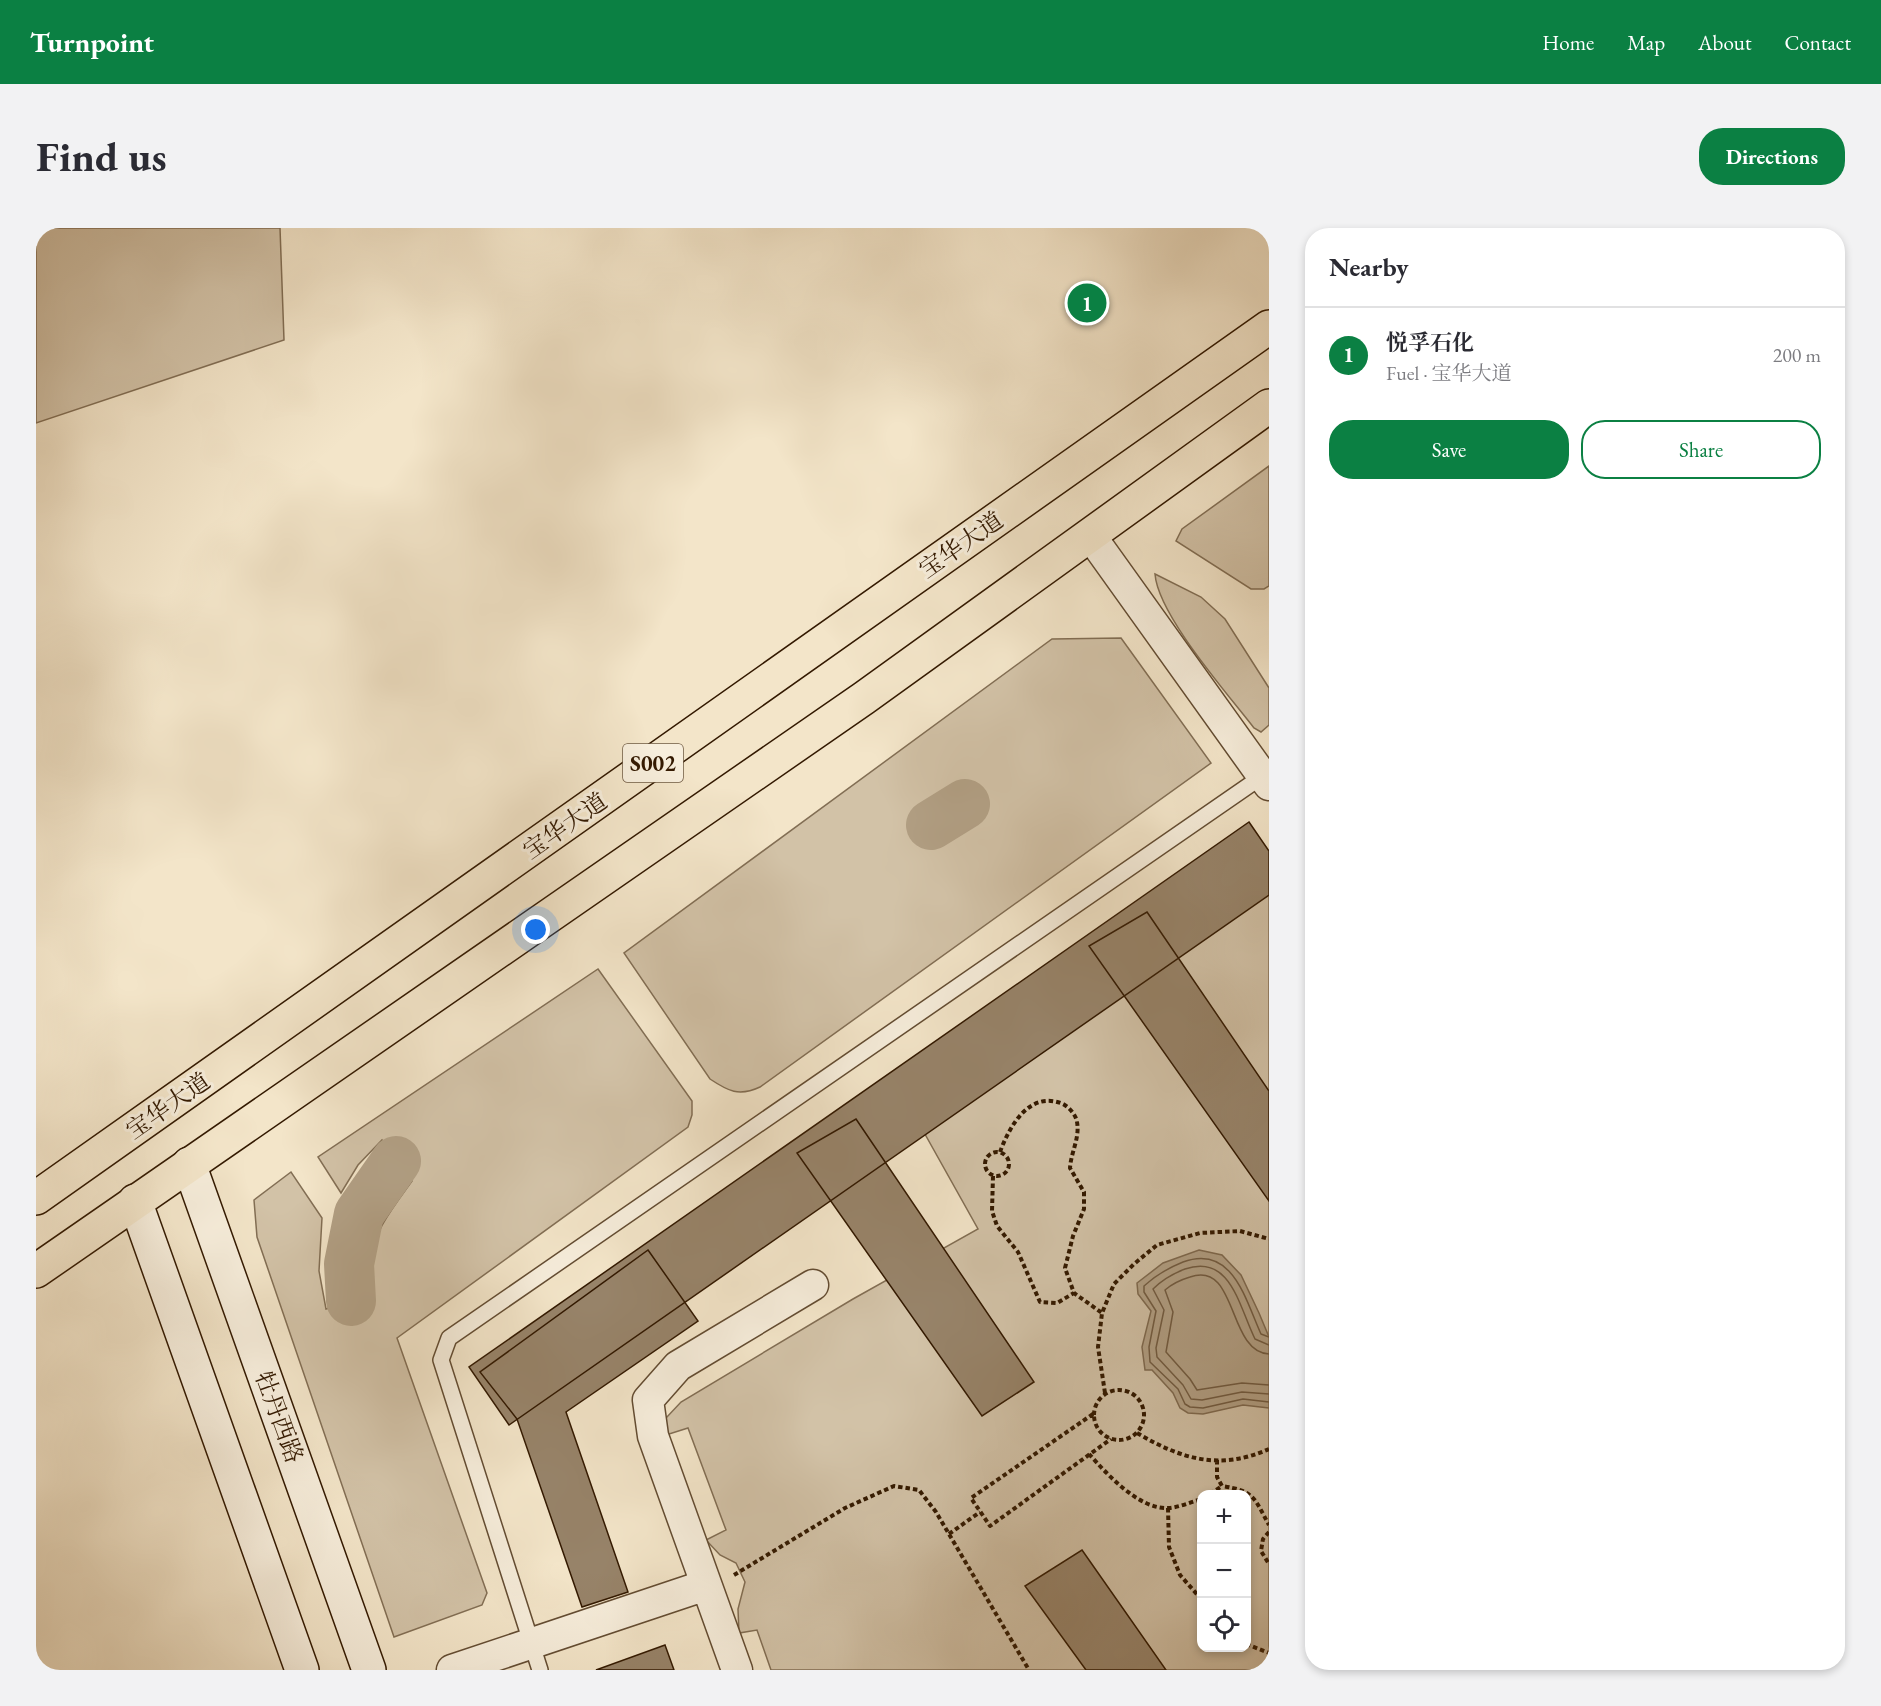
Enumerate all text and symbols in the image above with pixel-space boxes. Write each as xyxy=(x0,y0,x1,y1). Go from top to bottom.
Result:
text: Turnpoint xyxy=(30,24,154,60)
text: Home xyxy=(1542,29,1594,56)
text: Map xyxy=(1627,29,1665,56)
text: About xyxy=(1698,29,1751,56)
text: Contact xyxy=(1784,29,1851,56)
button: Directions xyxy=(1699,128,1845,185)
text: Find us xyxy=(36,129,167,184)
text: Nearby xyxy=(1329,250,1409,284)
pin: 1 xyxy=(1068,280,1106,326)
text: 悦孚石化 xyxy=(1386,328,1474,357)
text: 1 xyxy=(1343,342,1354,368)
text: 200 m xyxy=(1773,342,1821,368)
text: Fuel · 宝华大道 xyxy=(1386,360,1511,386)
button: Save xyxy=(1329,420,1569,479)
button: Share xyxy=(1581,420,1821,479)
street label: 宝华大道 xyxy=(913,504,1009,585)
road number: S002 xyxy=(623,744,683,782)
street label: 宝华大道 xyxy=(517,785,613,866)
your location xyxy=(521,915,550,944)
street label: 宝华大道 xyxy=(120,1065,216,1146)
street label: 牡丹西路 xyxy=(248,1366,310,1467)
map controls xyxy=(1197,1490,1251,1652)
button: + xyxy=(1197,1490,1251,1544)
button: − xyxy=(1197,1544,1251,1598)
button: locate xyxy=(1197,1598,1251,1652)

